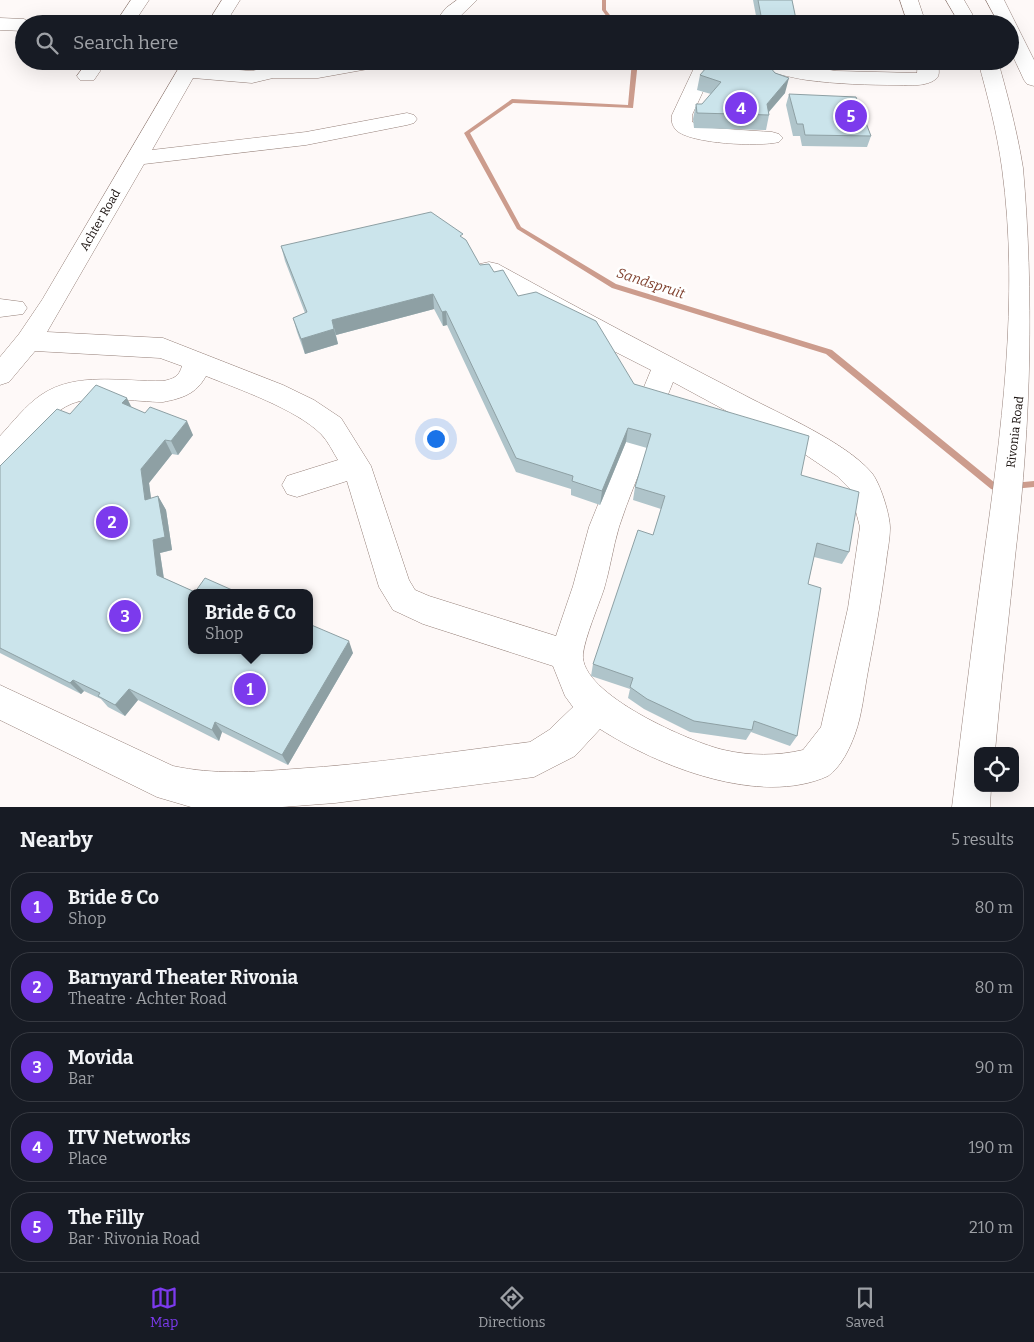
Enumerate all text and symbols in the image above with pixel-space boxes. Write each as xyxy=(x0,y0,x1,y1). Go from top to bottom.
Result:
search box xyxy=(15,15,1019,70)
icon: search xyxy=(33,29,61,57)
text: Search here xyxy=(73,31,178,54)
pin: 4 xyxy=(725,89,757,127)
pin: 5 xyxy=(835,97,867,135)
street label: Achter Road xyxy=(77,187,123,253)
water label: Sandspruit xyxy=(615,264,688,303)
street label: Rivonia Road xyxy=(1004,395,1026,469)
your location xyxy=(423,426,449,452)
pin: 2 xyxy=(96,503,128,541)
popup xyxy=(188,589,313,654)
pin: 3 xyxy=(109,597,141,635)
text: Bride & Co xyxy=(205,601,296,624)
text: Shop xyxy=(205,624,243,643)
pin: 1 xyxy=(234,670,266,708)
map controls xyxy=(974,747,1019,792)
button: locate xyxy=(974,747,1019,792)
text: Nearby xyxy=(20,827,93,853)
text: 5 results xyxy=(951,830,1014,849)
text: Bride & Co xyxy=(68,886,159,909)
text: 1 xyxy=(34,898,40,917)
text: 80 m xyxy=(975,898,1013,917)
text: Shop xyxy=(68,909,106,928)
text: Barnyard Theater Rivonia xyxy=(68,966,298,989)
text: 2 xyxy=(32,978,42,997)
text: 80 m xyxy=(975,978,1013,997)
text: Theatre · Achter Road xyxy=(68,989,227,1008)
text: Movida xyxy=(68,1046,133,1069)
text: 3 xyxy=(32,1058,42,1077)
text: 90 m xyxy=(975,1058,1013,1077)
text: Bar xyxy=(68,1069,94,1088)
text: ITV Networks xyxy=(68,1126,191,1149)
text: 4 xyxy=(32,1138,42,1157)
text: 190 m xyxy=(968,1138,1013,1157)
text: Place xyxy=(68,1149,107,1168)
text: The Filly xyxy=(68,1206,144,1229)
text: 5 xyxy=(33,1218,41,1237)
text: 210 m xyxy=(969,1218,1013,1237)
text: Bar · Rivonia Road xyxy=(68,1229,200,1248)
tab: Map xyxy=(150,1284,178,1331)
tab: Directions xyxy=(478,1284,546,1331)
tab: Saved xyxy=(846,1284,884,1331)

